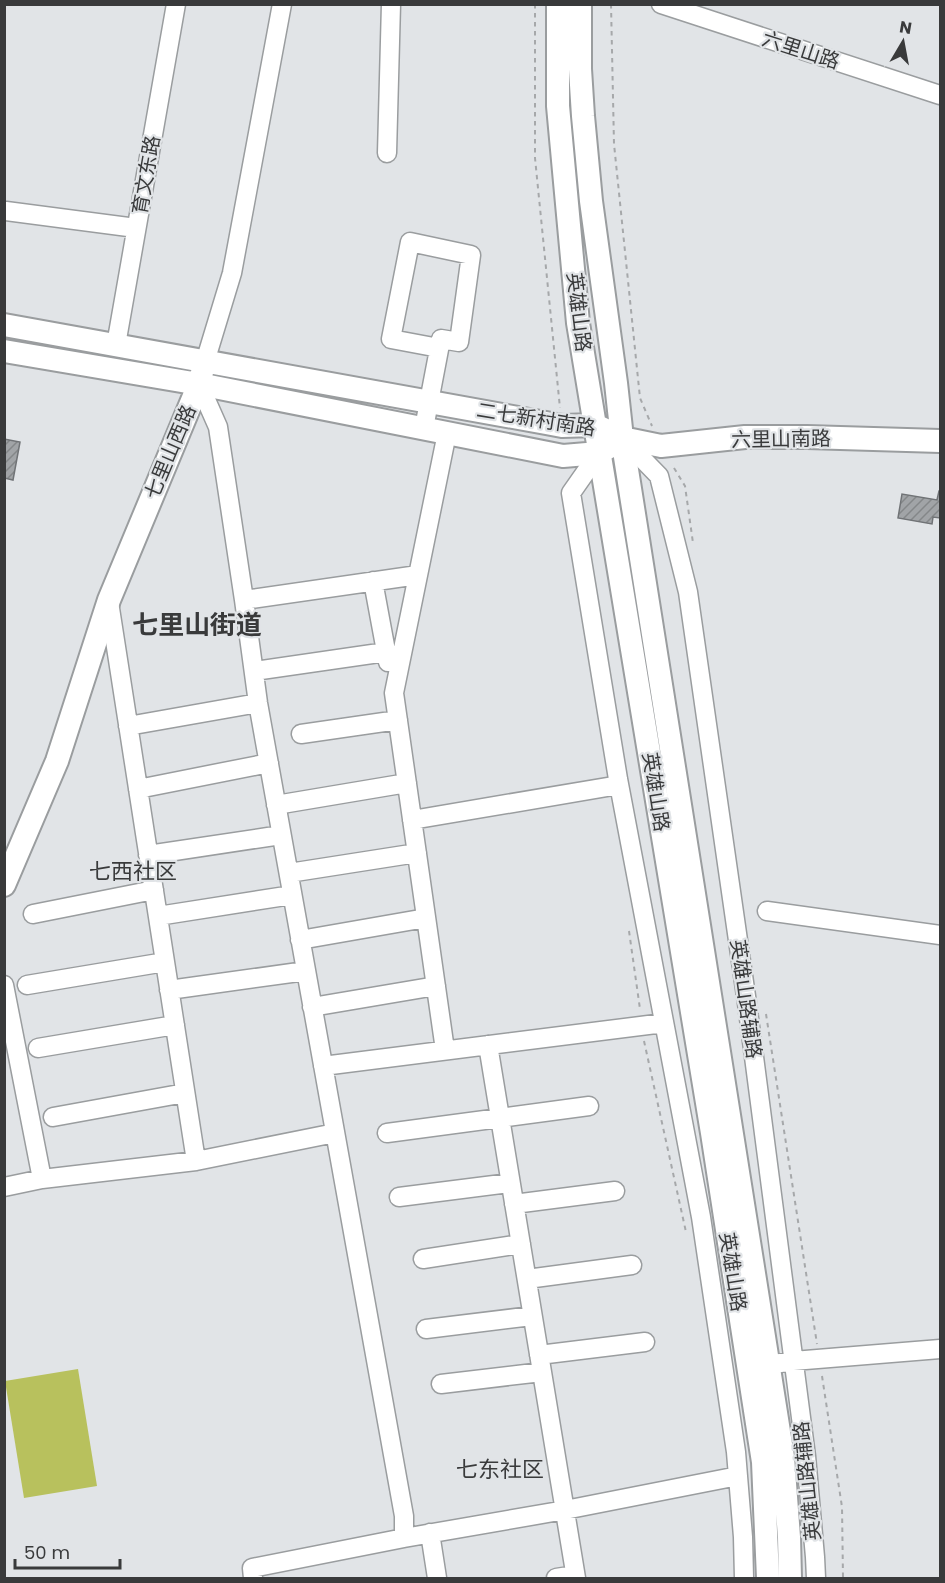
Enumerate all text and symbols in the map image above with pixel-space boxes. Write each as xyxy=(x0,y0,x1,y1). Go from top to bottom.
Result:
north arrow xyxy=(873,12,933,72)
text: N xyxy=(898,15,913,40)
street label: 六里山路 xyxy=(759,24,843,76)
street label: 育文东路 xyxy=(125,133,167,217)
street label: 英雄山路 xyxy=(560,271,598,353)
street label: 二七新村南路 xyxy=(475,396,597,442)
street label: 七里山西路 xyxy=(138,401,202,503)
street label: 六里山南路 xyxy=(731,424,831,454)
district label: 七里山街道 xyxy=(132,607,262,643)
street label: 英雄山路 xyxy=(636,750,676,834)
district label: 七西社区 xyxy=(89,856,177,887)
street label: 英雄山路辅路 xyxy=(724,938,768,1060)
street label: 英雄山路 xyxy=(713,1230,753,1314)
street label: 英雄山路辅路 xyxy=(787,1420,827,1542)
district label: 七东社区 xyxy=(456,1454,544,1485)
scale bar xyxy=(15,1532,120,1570)
text: 50 m xyxy=(24,1540,70,1565)

